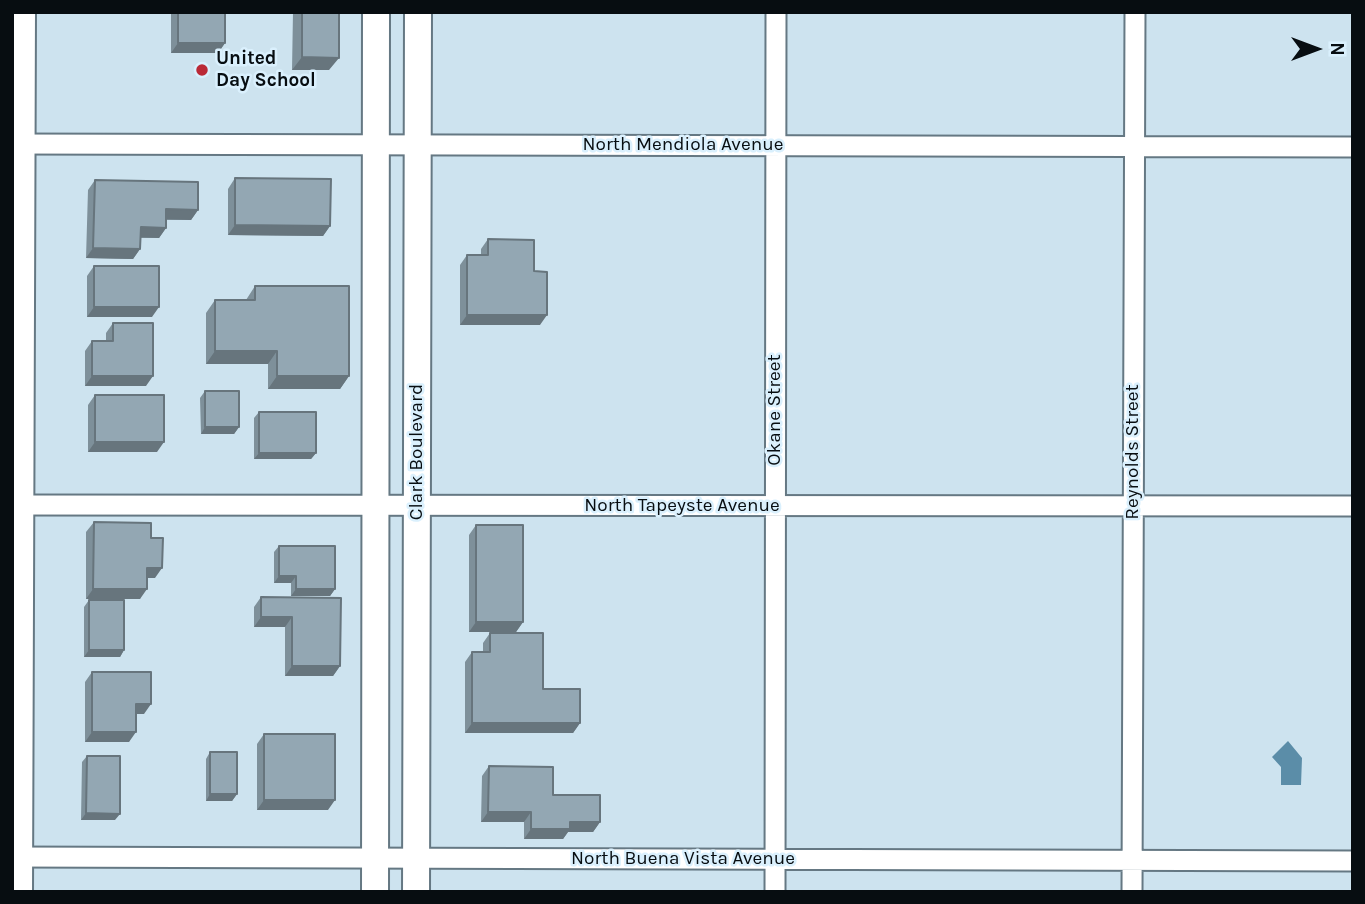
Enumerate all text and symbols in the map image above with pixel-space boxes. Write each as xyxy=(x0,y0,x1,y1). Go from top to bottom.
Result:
north arrow xyxy=(1281,14,1351,84)
text: N xyxy=(1326,42,1348,56)
place label: United Day School xyxy=(216,48,316,92)
marker: United Day School xyxy=(194,62,210,78)
street label: North Mendiola Avenue xyxy=(583,134,783,156)
street label: Okane Street xyxy=(764,354,786,466)
street label: Clark Boulevard xyxy=(406,384,428,520)
street label: Reynolds Street xyxy=(1122,384,1144,520)
street label: North Tapeyste Avenue xyxy=(584,495,780,517)
street label: North Buena Vista Avenue xyxy=(571,848,795,870)

